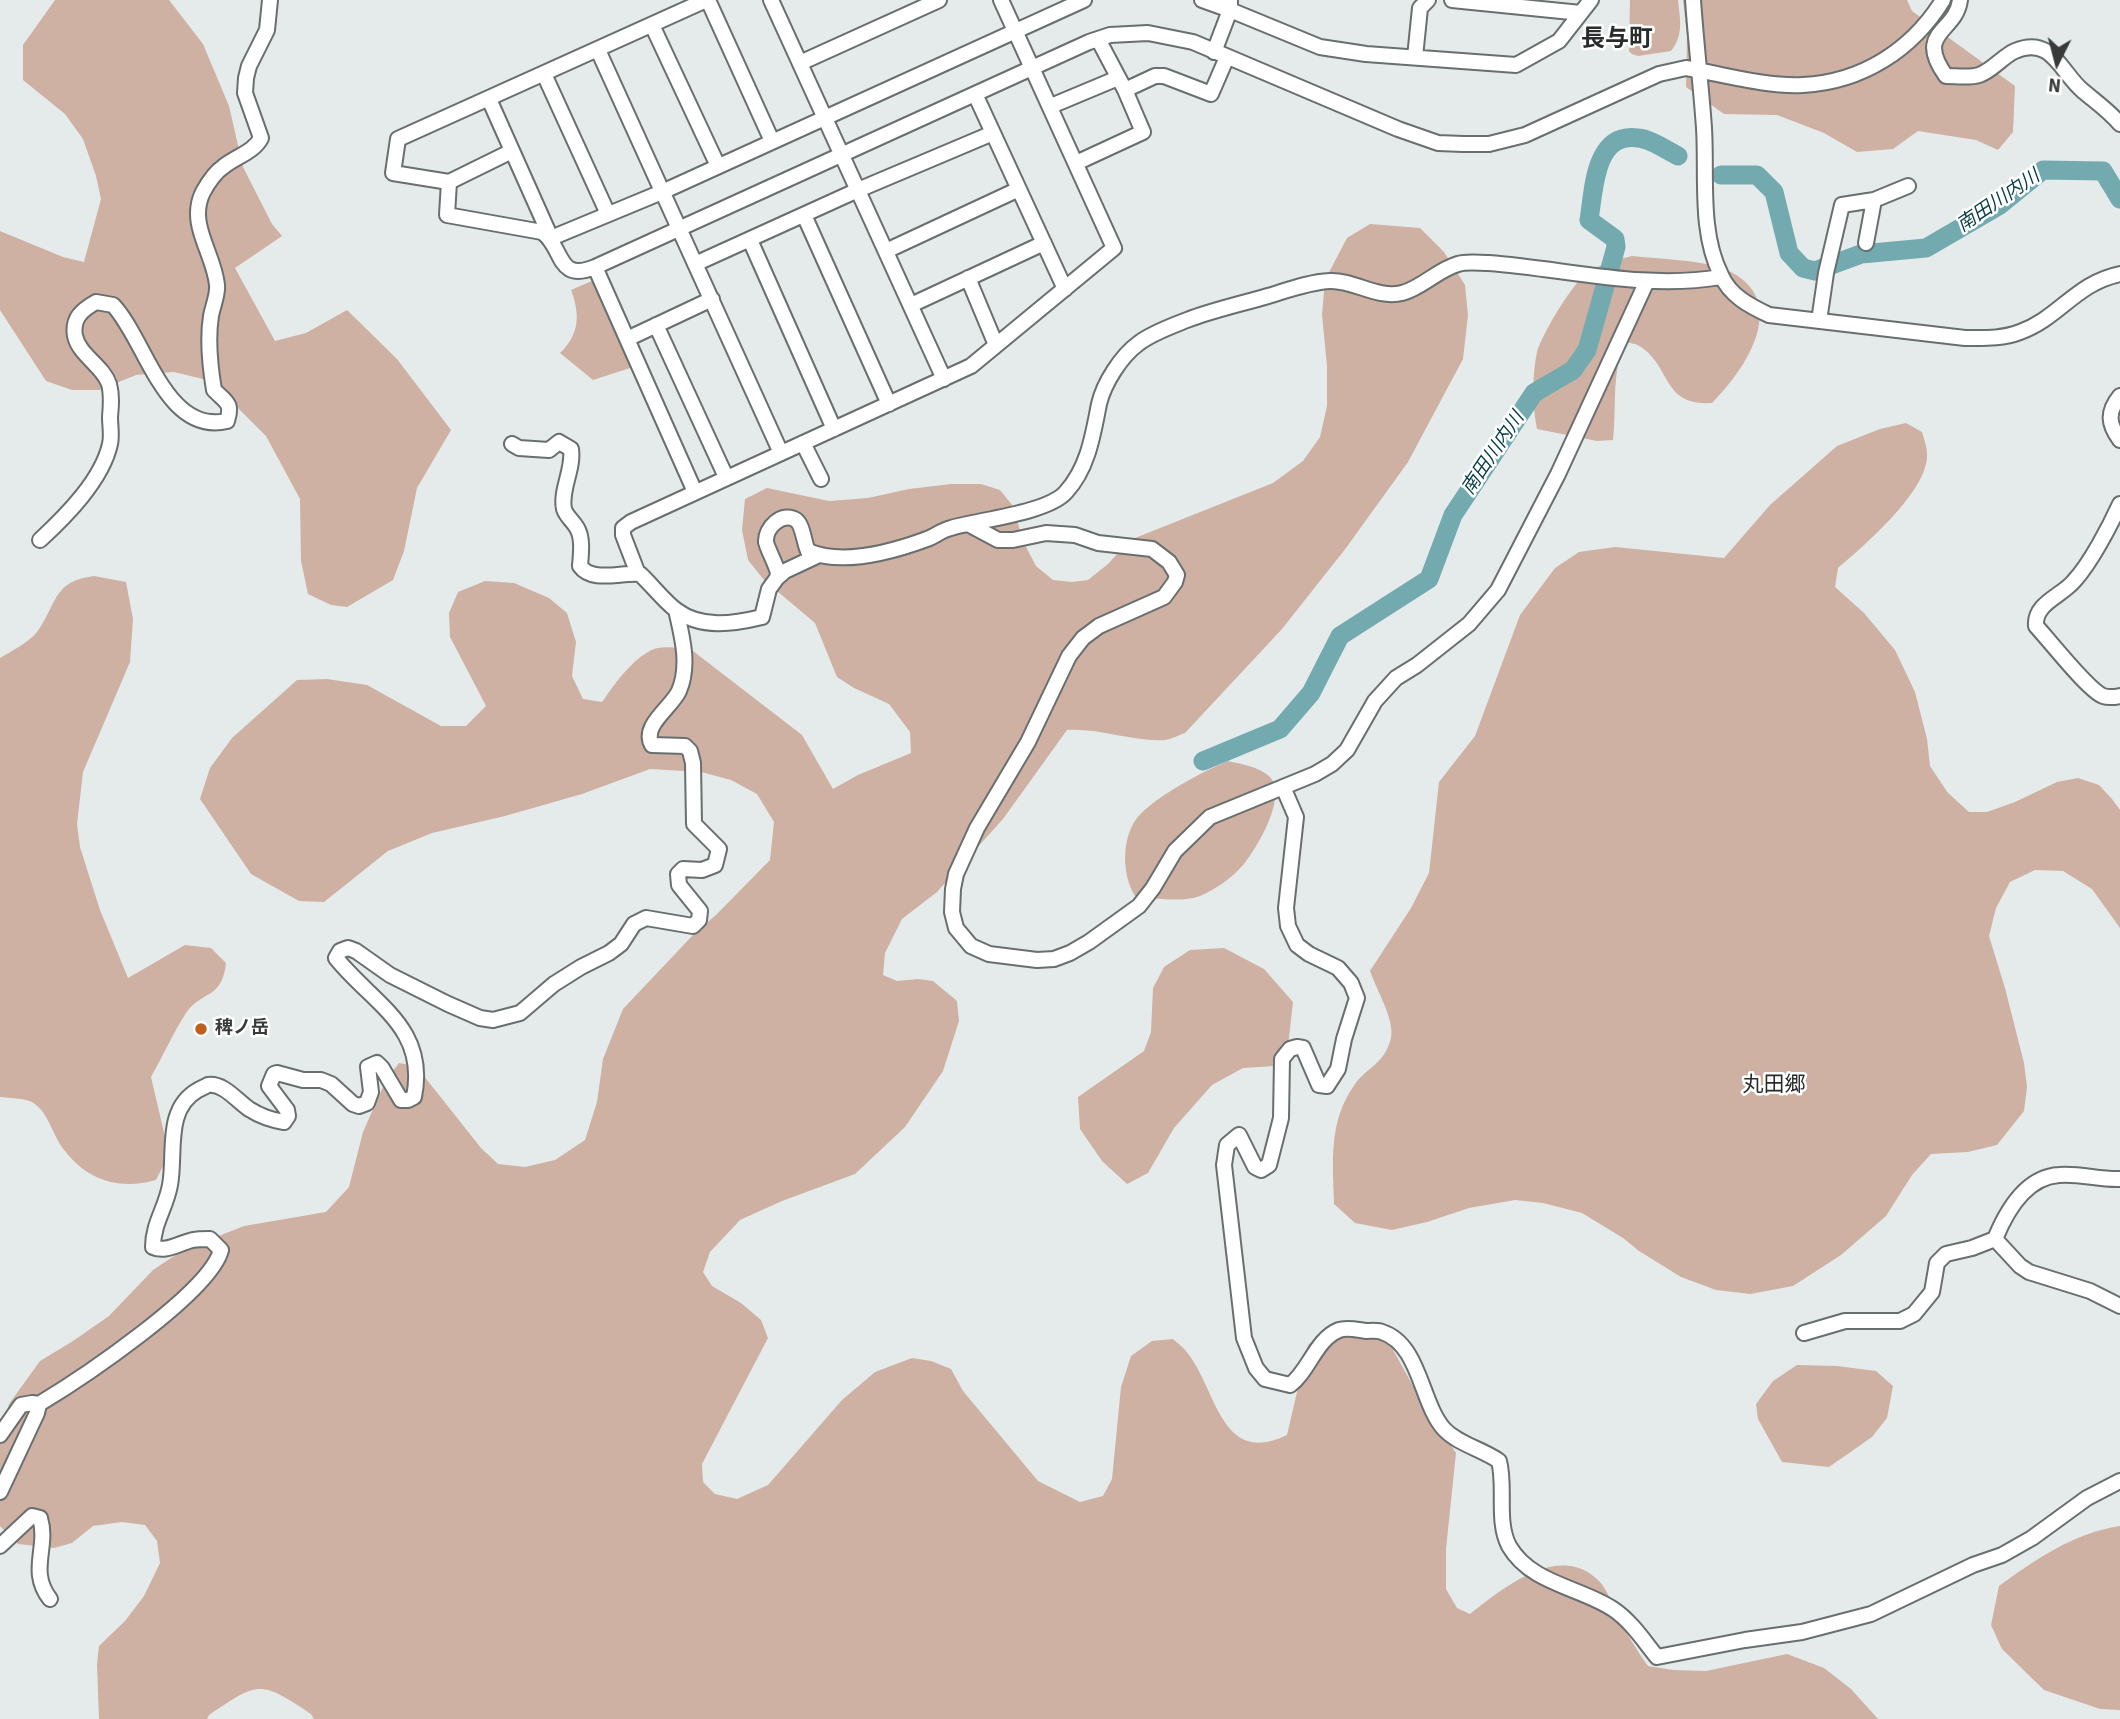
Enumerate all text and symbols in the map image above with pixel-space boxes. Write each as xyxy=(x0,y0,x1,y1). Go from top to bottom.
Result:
district label: 長与町 xyxy=(1581,27,1653,55)
north arrow xyxy=(2022,28,2092,98)
text: N xyxy=(2047,70,2062,98)
water label: 南田川内川 xyxy=(1953,166,2045,238)
water label: 南田川内川 xyxy=(1458,408,1530,500)
place label: 稗ノ岳 xyxy=(215,1018,269,1040)
marker: 稗ノ岳 xyxy=(193,1021,209,1037)
district label: 丸田郷 xyxy=(1743,1073,1805,1099)

